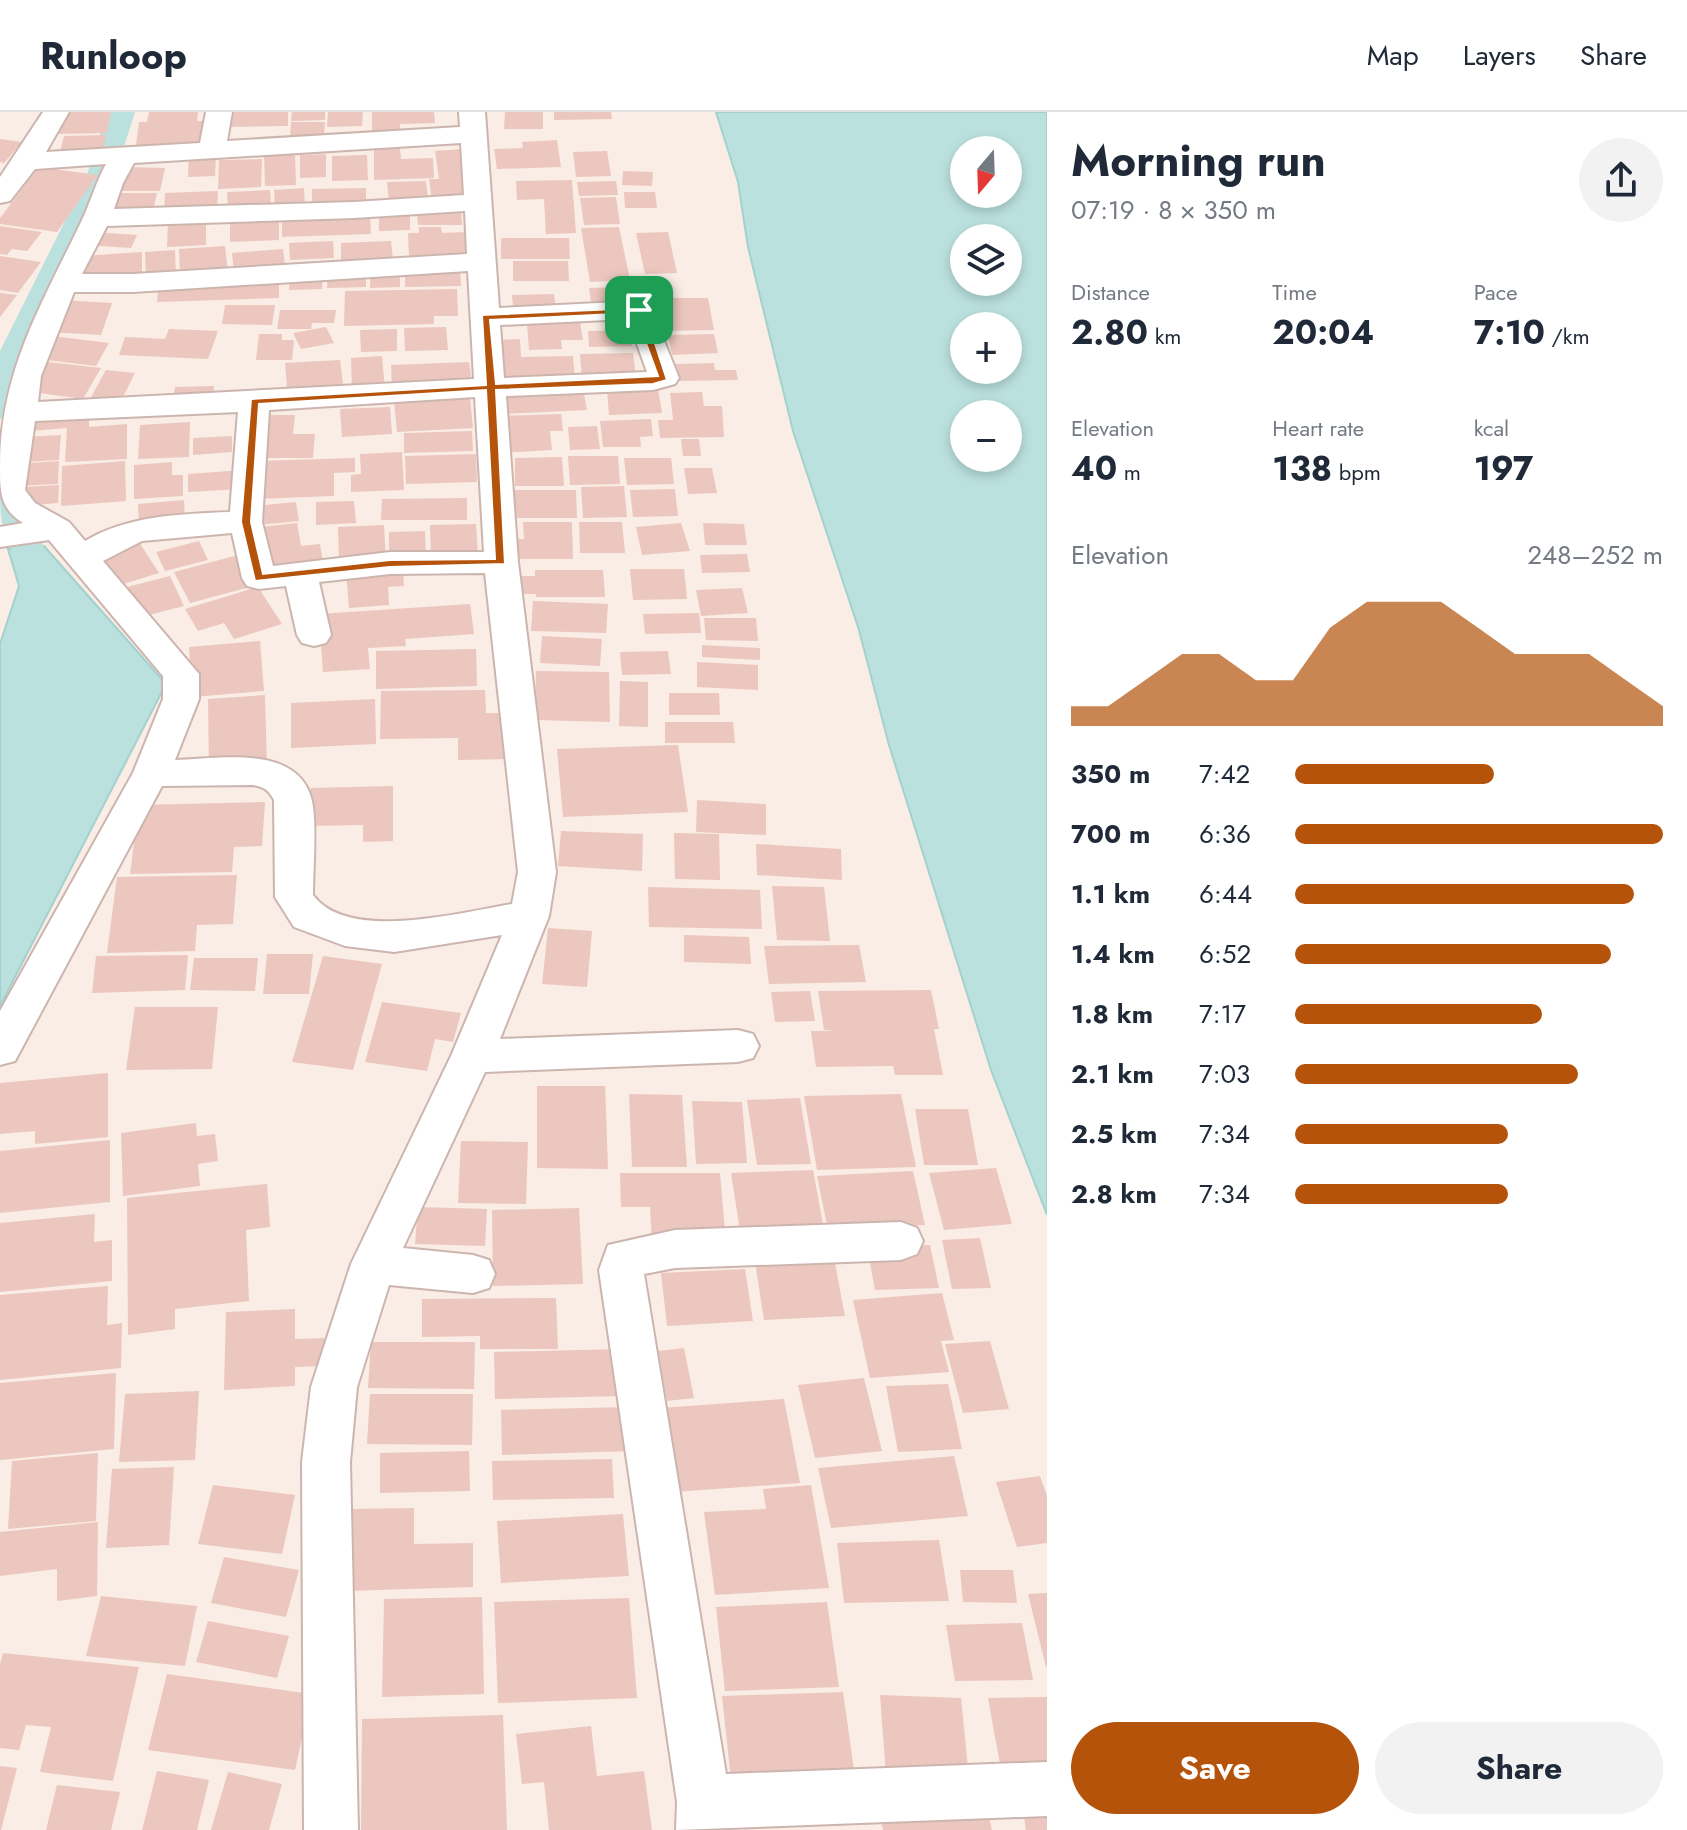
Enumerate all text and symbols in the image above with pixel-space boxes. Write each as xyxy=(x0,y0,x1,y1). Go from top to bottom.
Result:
text: Runloop xyxy=(40,28,187,83)
text: Map xyxy=(1367,35,1419,76)
text: Layers xyxy=(1463,35,1536,76)
text: Share xyxy=(1580,35,1647,76)
text: Morning run xyxy=(1071,129,1326,193)
north arrow xyxy=(950,136,1022,208)
map controls xyxy=(950,136,1022,472)
button: share xyxy=(1579,138,1663,222)
text: 07:19 · 8 × 350 m xyxy=(1071,191,1276,229)
button: layers xyxy=(950,224,1022,296)
pin xyxy=(605,276,673,344)
text: Distance xyxy=(1071,276,1150,308)
text: Time xyxy=(1272,276,1317,308)
text: Pace xyxy=(1474,276,1517,308)
icon: arrive xyxy=(617,288,661,332)
text: 2.80 xyxy=(1071,308,1148,357)
text: 20:04 xyxy=(1272,308,1374,357)
text: 7:10 xyxy=(1474,308,1545,357)
button: + xyxy=(950,312,1022,384)
text: km xyxy=(1148,320,1182,352)
text: /km xyxy=(1545,320,1590,352)
button: − xyxy=(950,400,1022,472)
text: Elevation xyxy=(1071,412,1154,444)
text: Heart rate xyxy=(1272,412,1364,444)
text: kcal xyxy=(1474,412,1509,444)
text: 40 xyxy=(1071,444,1117,493)
text: 138 xyxy=(1272,444,1332,493)
text: 197 xyxy=(1474,444,1533,493)
text: m xyxy=(1117,456,1141,488)
text: bpm xyxy=(1332,456,1381,488)
text: Elevation xyxy=(1071,536,1169,574)
text: 248–252 m xyxy=(1527,536,1663,574)
text: 350 m xyxy=(1071,755,1150,793)
text: 7:42 xyxy=(1199,755,1250,793)
text: 700 m xyxy=(1071,815,1150,853)
text: 6:36 xyxy=(1199,815,1251,853)
text: 1.1 km xyxy=(1071,875,1150,913)
text: 6:44 xyxy=(1199,875,1252,913)
text: 1.4 km xyxy=(1071,935,1155,973)
text: 6:52 xyxy=(1199,935,1251,973)
text: 1.8 km xyxy=(1071,995,1153,1033)
text: 7:17 xyxy=(1199,995,1246,1033)
text: 2.1 km xyxy=(1071,1055,1154,1093)
text: 7:03 xyxy=(1199,1055,1250,1093)
text: 2.5 km xyxy=(1071,1115,1157,1153)
text: 7:34 xyxy=(1199,1115,1250,1153)
text: 2.8 km xyxy=(1071,1175,1157,1213)
text: 7:34 xyxy=(1199,1175,1250,1213)
button: Save xyxy=(1071,1722,1359,1814)
button: Share xyxy=(1375,1722,1663,1814)

